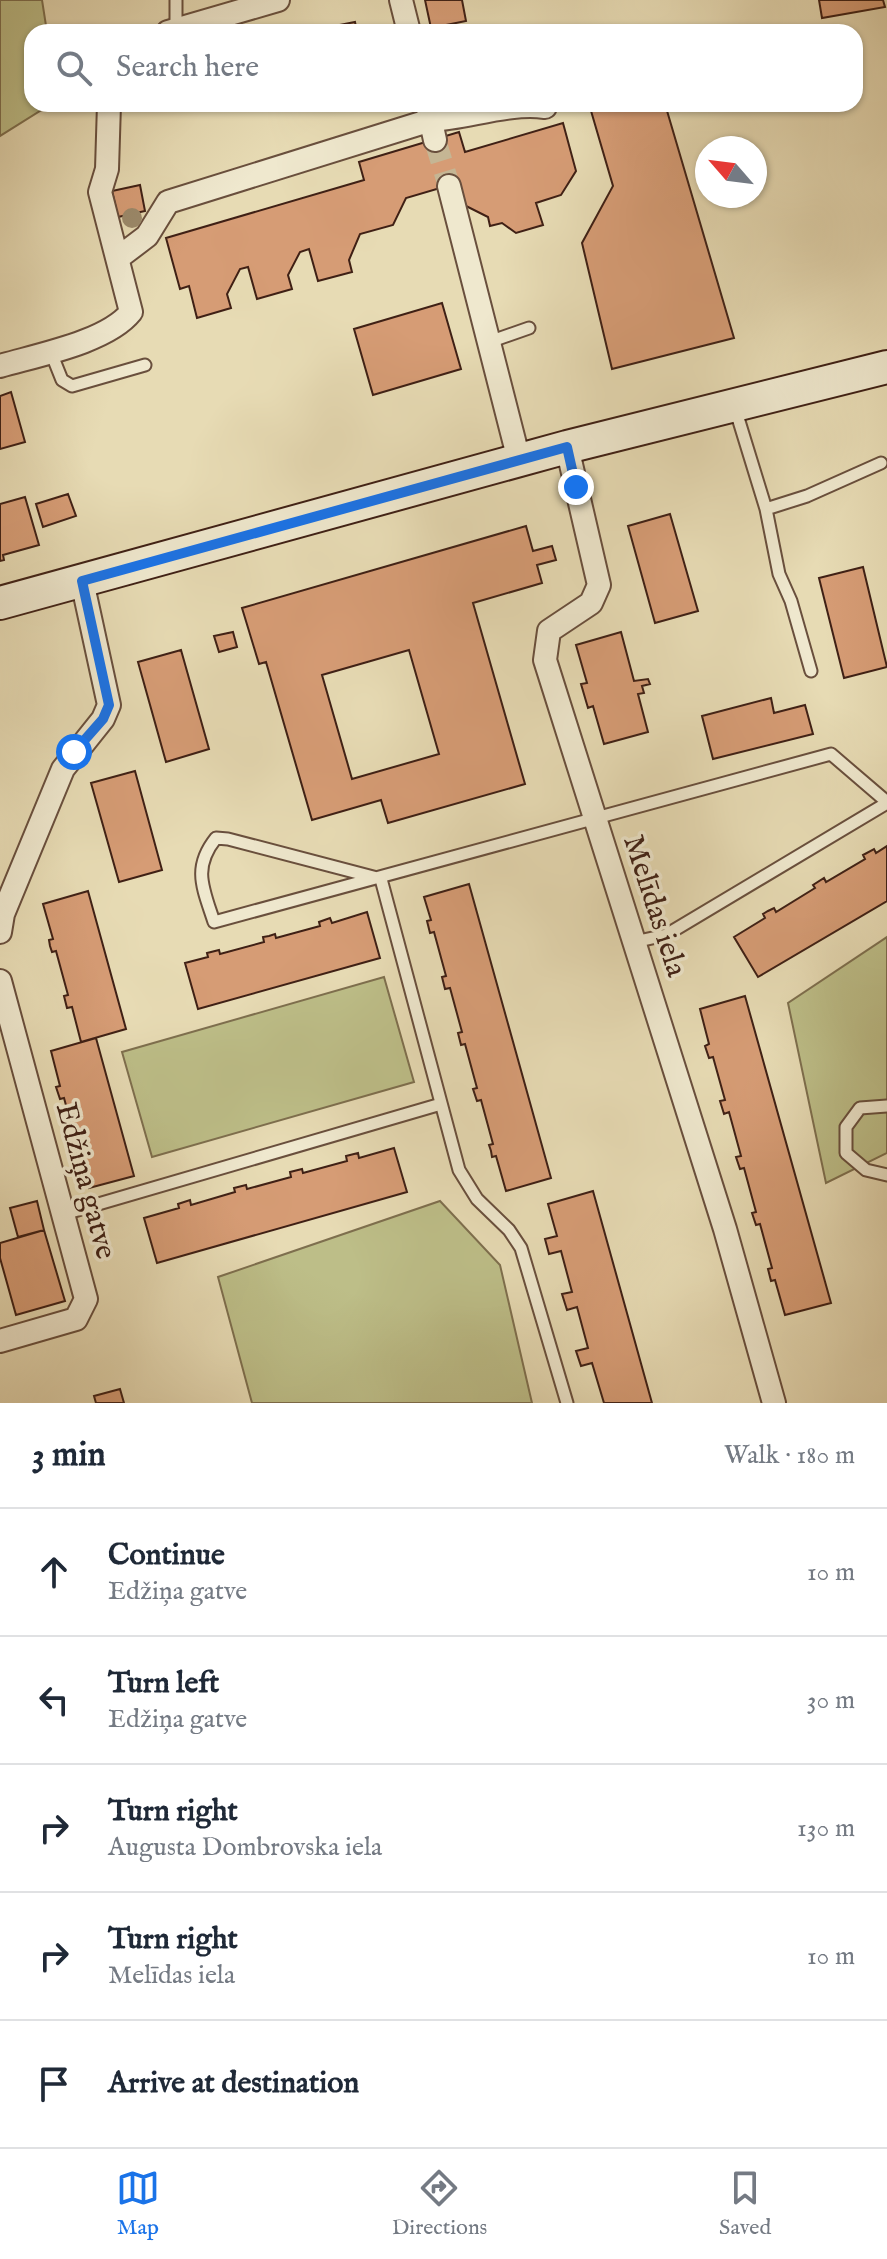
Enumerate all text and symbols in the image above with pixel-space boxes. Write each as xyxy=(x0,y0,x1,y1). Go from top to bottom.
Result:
search box xyxy=(24,24,863,112)
icon: search xyxy=(52,46,96,90)
text: Search here xyxy=(116,49,259,87)
north arrow xyxy=(695,136,767,208)
route end xyxy=(558,469,594,505)
route start xyxy=(56,734,92,770)
street label: Melīdas iela xyxy=(613,830,695,982)
street label: Edžiņa gatve xyxy=(46,1098,124,1264)
text: 3 min xyxy=(32,1434,106,1477)
text: Walk · 180 m xyxy=(724,1439,855,1472)
text: Continue xyxy=(108,1537,225,1575)
icon: ahead xyxy=(32,1550,76,1594)
text: 10 m xyxy=(807,1556,855,1589)
text: Edžiņa gatve xyxy=(108,1575,247,1608)
text: Turn left xyxy=(108,1665,219,1703)
icon: left xyxy=(32,1678,76,1722)
text: 30 m xyxy=(807,1684,855,1717)
text: Edžiņa gatve xyxy=(108,1703,247,1736)
text: Turn right xyxy=(108,1793,238,1831)
icon: right xyxy=(32,1806,76,1850)
text: 130 m xyxy=(797,1812,855,1845)
text: Augusta Dombrovska iela xyxy=(108,1831,382,1864)
text: Turn right xyxy=(108,1921,238,1959)
icon: right xyxy=(32,1934,76,1978)
text: 10 m xyxy=(807,1940,855,1973)
text: Melīdas iela xyxy=(108,1959,235,1992)
icon: arrive xyxy=(32,2062,76,2106)
text: Arrive at destination xyxy=(108,2065,359,2103)
tab: Map xyxy=(116,2166,160,2242)
tab: Directions xyxy=(392,2166,487,2242)
tab: Saved xyxy=(719,2166,771,2242)

